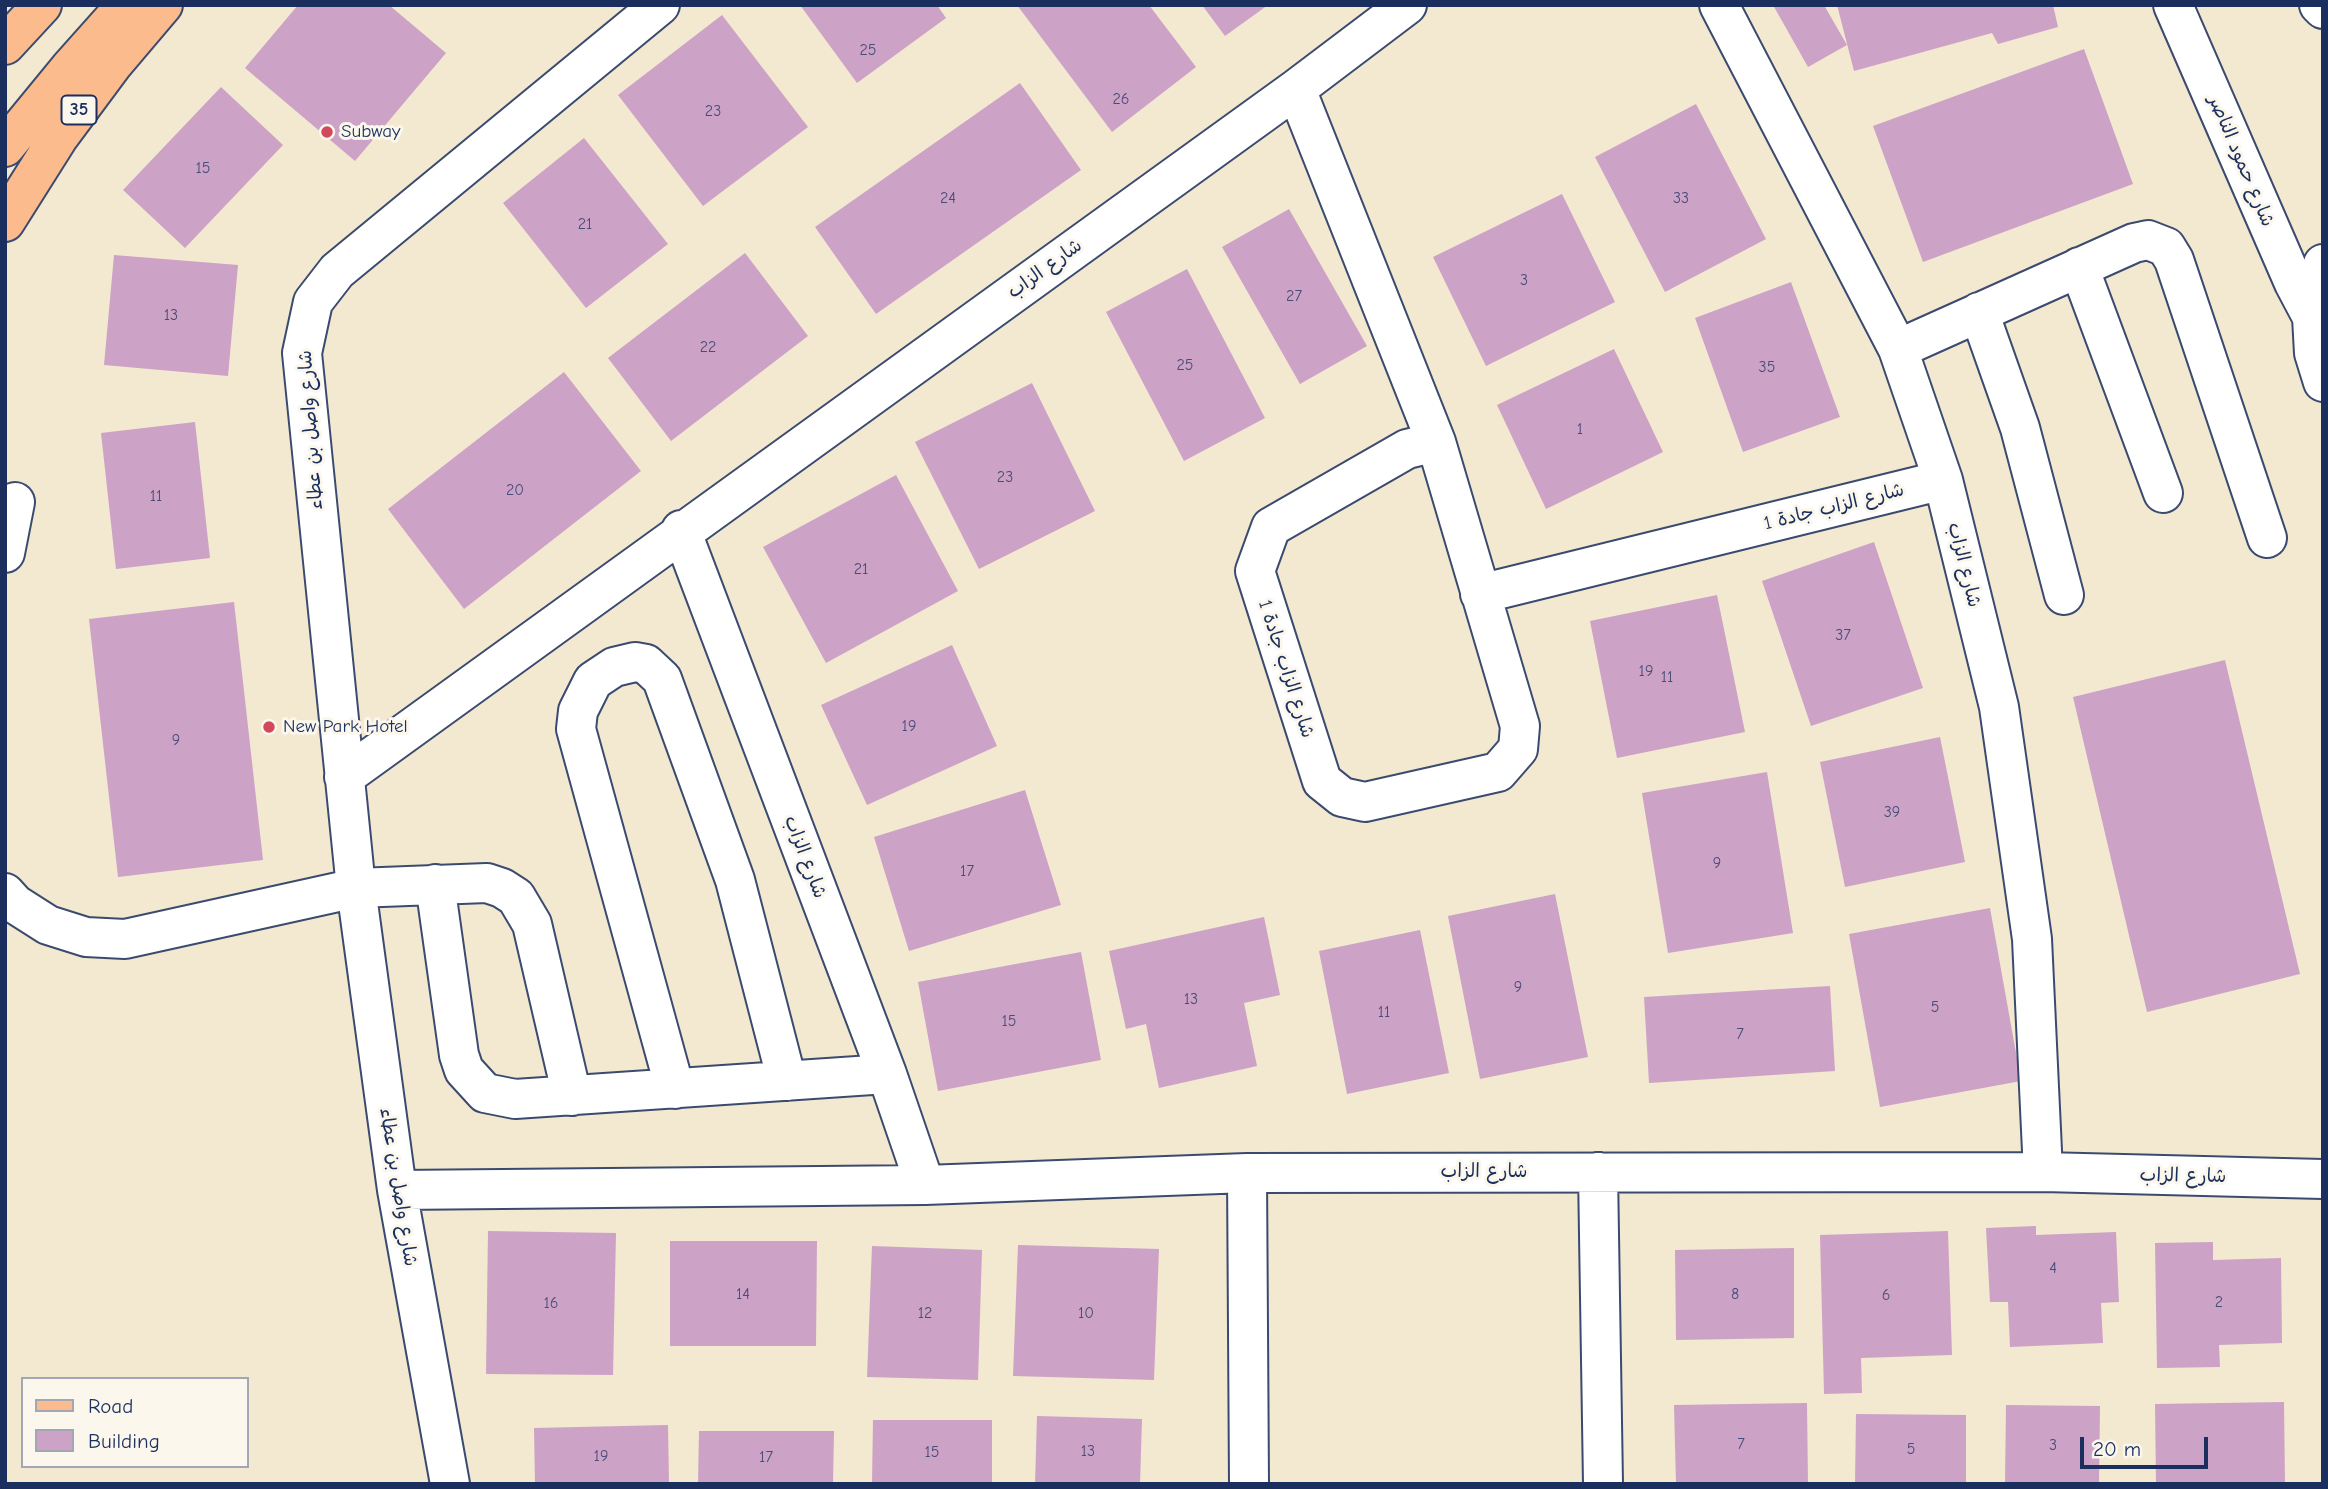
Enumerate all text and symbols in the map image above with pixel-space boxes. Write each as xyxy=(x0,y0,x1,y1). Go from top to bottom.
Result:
house number: 25 xyxy=(859,40,877,60)
house number: 26 xyxy=(1112,89,1130,109)
street label: شارع حمود الناصر xyxy=(2203,92,2279,230)
road number: 35 xyxy=(62,96,96,124)
house number: 23 xyxy=(705,101,721,121)
place label: Subway xyxy=(341,121,401,143)
marker: Subway xyxy=(319,124,335,140)
house number: 15 xyxy=(195,158,211,178)
house number: 24 xyxy=(940,188,956,208)
house number: 33 xyxy=(1673,188,1689,208)
house number: 21 xyxy=(578,214,592,234)
street label: شارع الزاب xyxy=(1003,234,1087,304)
house number: 3 xyxy=(1520,270,1528,290)
house number: 27 xyxy=(1286,286,1302,306)
house number: 13 xyxy=(164,305,178,325)
house number: 22 xyxy=(700,337,716,357)
street label: شارع واصل بن عطاء xyxy=(294,349,328,511)
house number: 25 xyxy=(1176,355,1194,375)
house number: 35 xyxy=(1759,357,1775,377)
house number: 1 xyxy=(1577,419,1583,439)
house number: 23 xyxy=(997,467,1013,487)
street label: شارع الزاب جادة 1 xyxy=(1761,479,1907,535)
house number: 20 xyxy=(506,480,524,500)
house number: 11 xyxy=(150,486,162,506)
street label: شارع الزاب xyxy=(1942,520,1986,610)
house number: 21 xyxy=(854,559,868,579)
street label: شارع الزاب جادة 1 xyxy=(1253,597,1319,741)
house number: 37 xyxy=(1835,625,1851,645)
house number: 19 xyxy=(1639,661,1653,681)
house number: 11 xyxy=(1661,667,1673,687)
place label: New Park Hotel xyxy=(283,716,408,738)
house number: 19 xyxy=(902,716,916,736)
marker: New Park Hotel xyxy=(261,719,277,735)
house number: 9 xyxy=(172,730,180,750)
house number: 39 xyxy=(1884,802,1900,822)
street label: شارع الزاب xyxy=(779,812,831,902)
house number: 9 xyxy=(1713,853,1721,873)
house number: 17 xyxy=(960,861,974,881)
house number: 9 xyxy=(1514,977,1522,997)
house number: 13 xyxy=(1184,989,1198,1009)
house number: 5 xyxy=(1931,997,1939,1017)
house number: 11 xyxy=(1378,1002,1390,1022)
house number: 15 xyxy=(1001,1011,1017,1031)
house number: 7 xyxy=(1736,1024,1744,1044)
street label: شارع واصل بن عطاء xyxy=(374,1106,422,1268)
street label: شارع الزاب xyxy=(1441,1161,1527,1183)
street label: شارع الزاب xyxy=(2139,1164,2227,1188)
house number: 4 xyxy=(2049,1258,2057,1278)
house number: 14 xyxy=(736,1284,750,1304)
house number: 8 xyxy=(1731,1284,1739,1304)
house number: 6 xyxy=(1882,1285,1890,1305)
house number: 2 xyxy=(2215,1292,2223,1312)
house number: 16 xyxy=(543,1293,559,1313)
house number: 12 xyxy=(918,1303,932,1323)
house number: 10 xyxy=(1078,1303,1094,1323)
legend xyxy=(21,1377,248,1468)
text: Road xyxy=(88,1394,133,1418)
scale bar xyxy=(2083,1422,2211,1466)
text: Building xyxy=(88,1429,160,1453)
house number: 7 xyxy=(1737,1434,1745,1454)
house number: 3 xyxy=(2049,1435,2057,1455)
text: 20 m xyxy=(2093,1437,2141,1461)
house number: 5 xyxy=(1907,1439,1915,1459)
house number: 13 xyxy=(1081,1441,1095,1461)
house number: 15 xyxy=(924,1442,940,1462)
house number: 19 xyxy=(594,1446,608,1466)
house number: 17 xyxy=(759,1447,773,1467)

